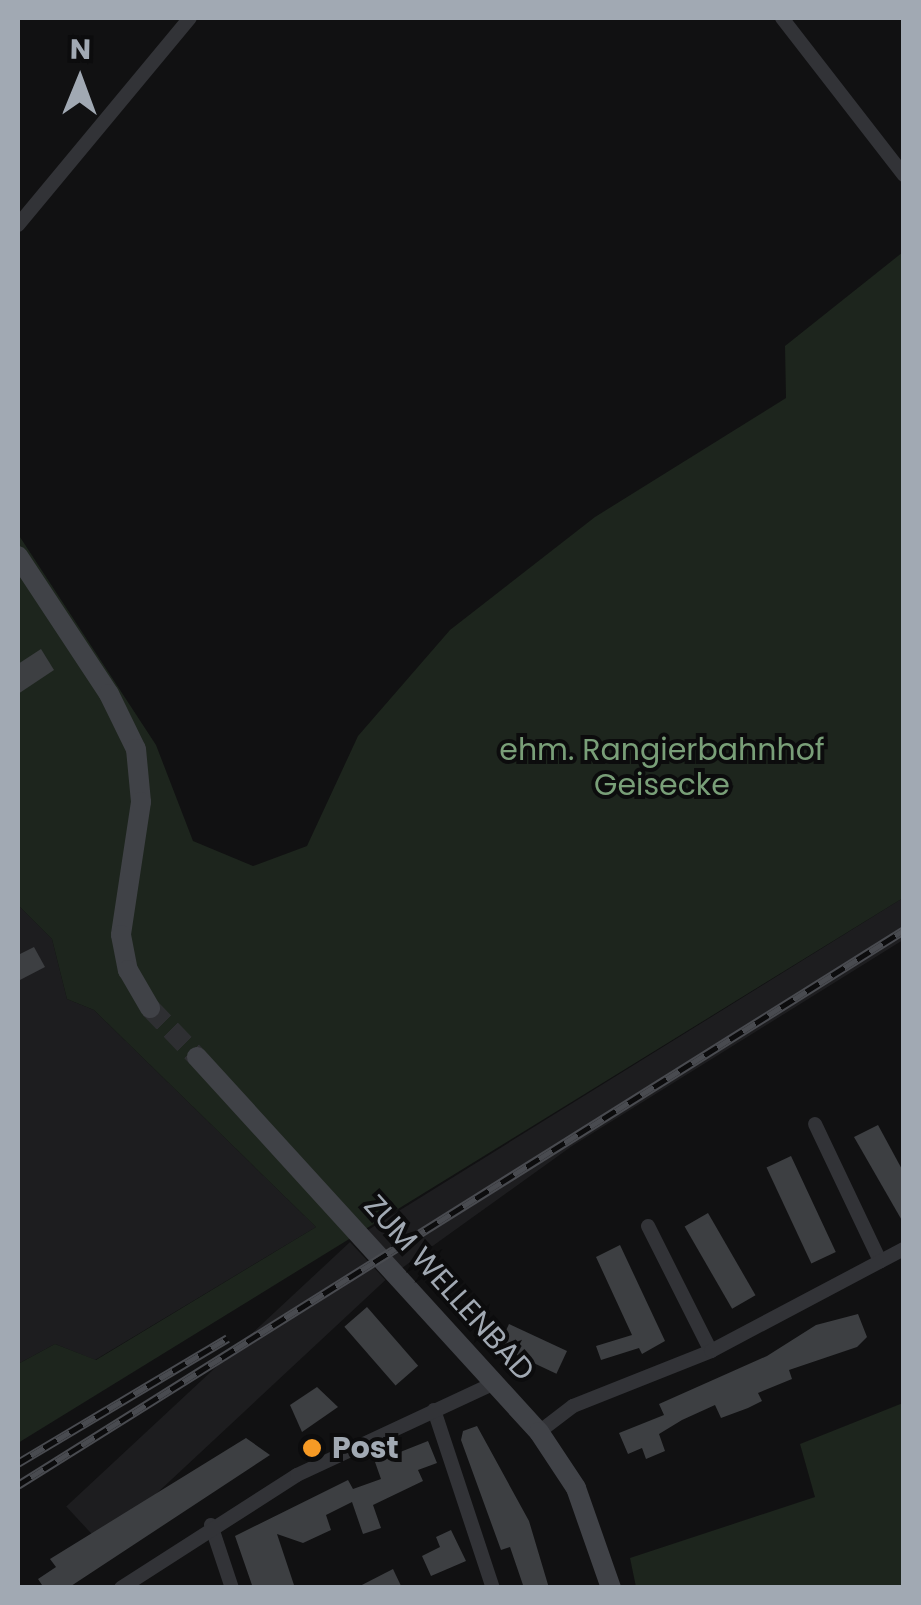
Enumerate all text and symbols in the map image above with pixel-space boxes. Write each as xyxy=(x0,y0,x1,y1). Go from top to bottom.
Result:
north arrow xyxy=(30,30,130,130)
text: N xyxy=(70,30,91,69)
park label: ehm. Rangierbahnhof Geisecke xyxy=(499,732,825,802)
street label: ZUM WELLENBAD xyxy=(356,1188,542,1388)
place label: Post xyxy=(332,1430,399,1466)
marker: Post xyxy=(301,1437,323,1459)

